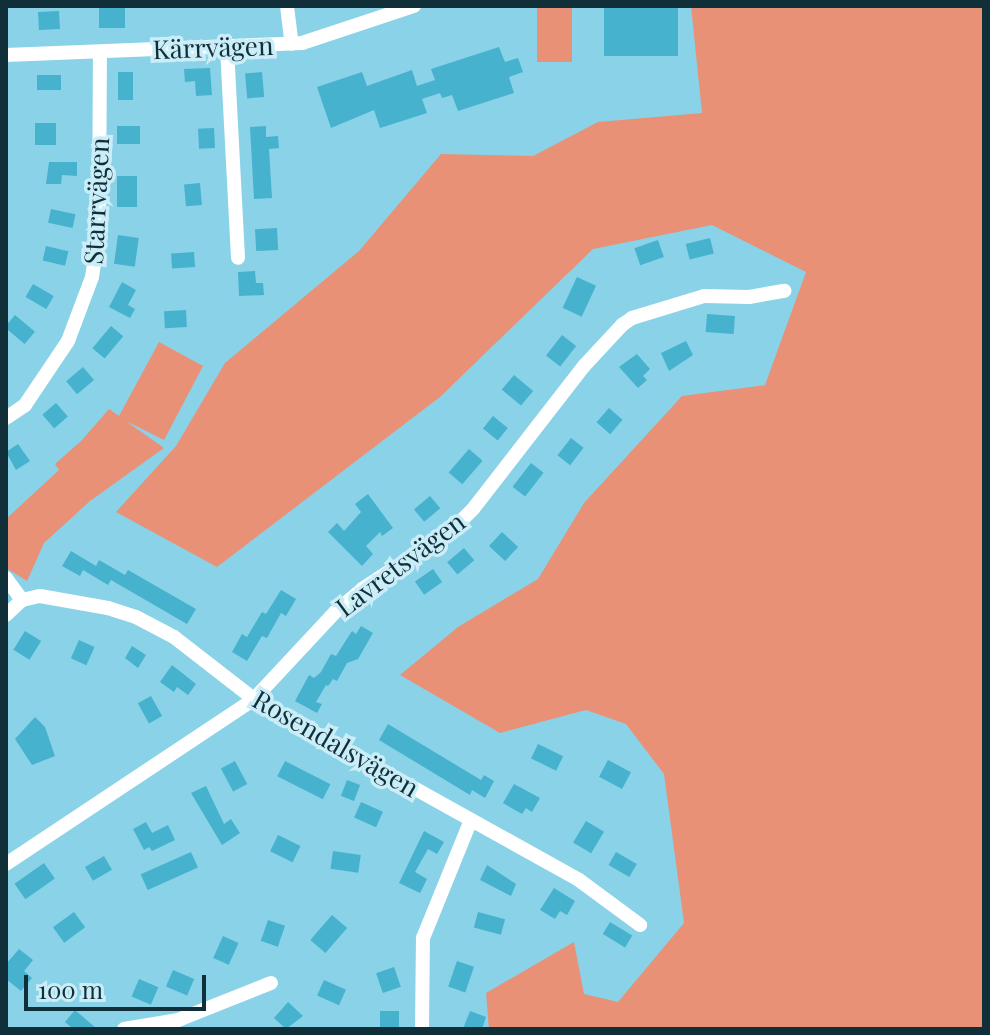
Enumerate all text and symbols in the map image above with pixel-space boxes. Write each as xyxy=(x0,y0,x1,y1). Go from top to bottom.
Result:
street label: Kärrvägen xyxy=(152,29,274,65)
street label: Starrvägen xyxy=(77,137,115,265)
street label: Lavretsvägen xyxy=(329,505,471,623)
street label: Rosendalsvägen xyxy=(248,683,424,803)
scale bar xyxy=(28,959,210,1009)
text: 100 m xyxy=(38,973,103,1005)

